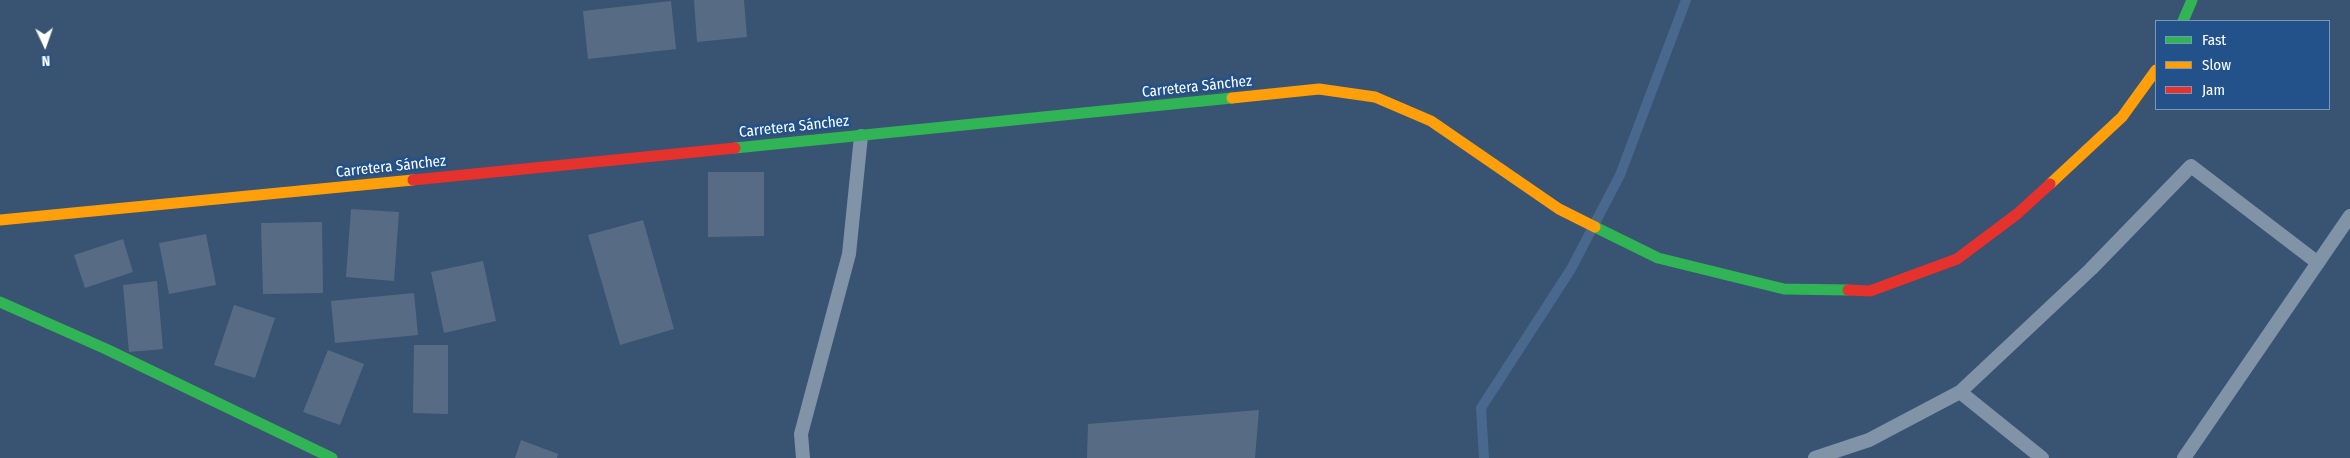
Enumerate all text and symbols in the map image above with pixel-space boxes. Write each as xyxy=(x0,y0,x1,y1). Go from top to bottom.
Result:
north arrow xyxy=(20,20,70,70)
legend xyxy=(2155,20,2330,110)
text: Fast xyxy=(2202,31,2226,49)
text: N xyxy=(41,52,50,69)
text: Slow xyxy=(2202,56,2231,74)
street label: Carretera Sánchez xyxy=(1141,72,1253,102)
text: Jam xyxy=(2202,81,2225,99)
street label: Carretera Sánchez xyxy=(738,112,850,142)
street label: Carretera Sánchez xyxy=(335,152,447,182)

